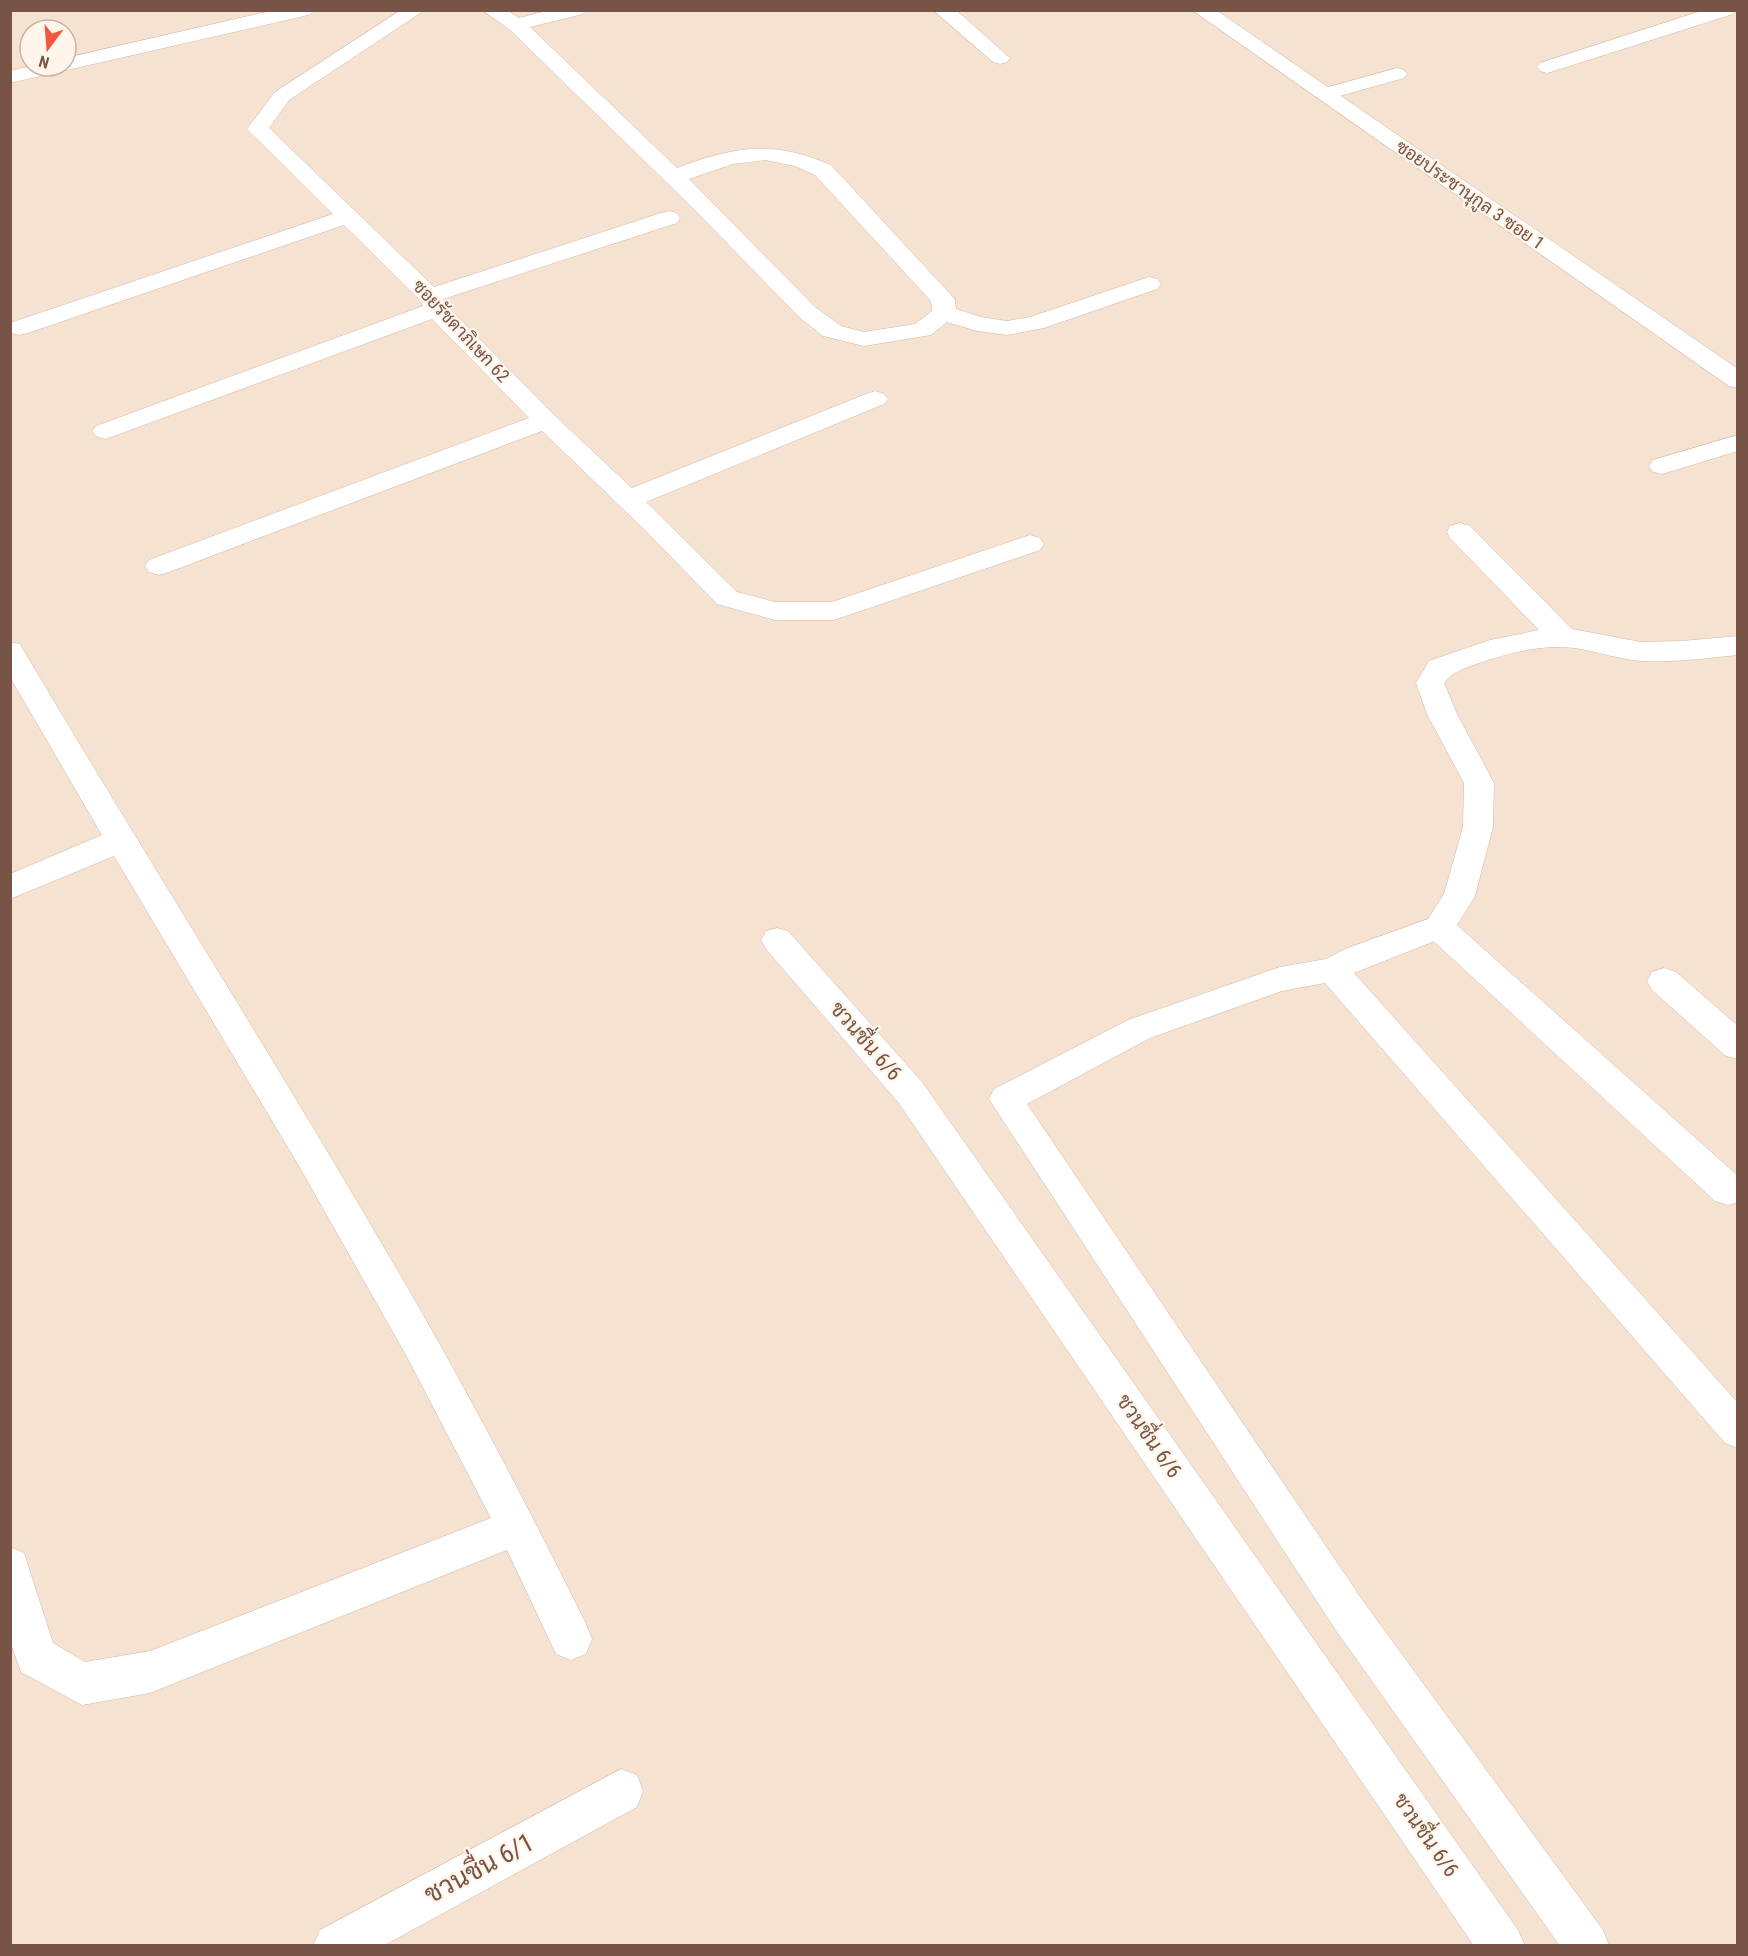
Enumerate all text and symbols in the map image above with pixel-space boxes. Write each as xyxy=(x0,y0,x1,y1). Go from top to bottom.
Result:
north arrow xyxy=(18,18,78,78)
text: N xyxy=(37,51,51,72)
street label: ซอยประชานุกูล 3 ซอย 1 xyxy=(1390,135,1548,256)
street label: ซอยรัชดาภิเษก 62 xyxy=(409,275,514,386)
street label: ชวนชื่น 6/6 xyxy=(825,992,913,1085)
street label: ชวนชื่น 6/6 xyxy=(1112,1385,1193,1482)
street label: ชวนชื่น 6/6 xyxy=(1389,1784,1470,1881)
street label: ชวนชื่น 6/1 xyxy=(416,1821,539,1909)

